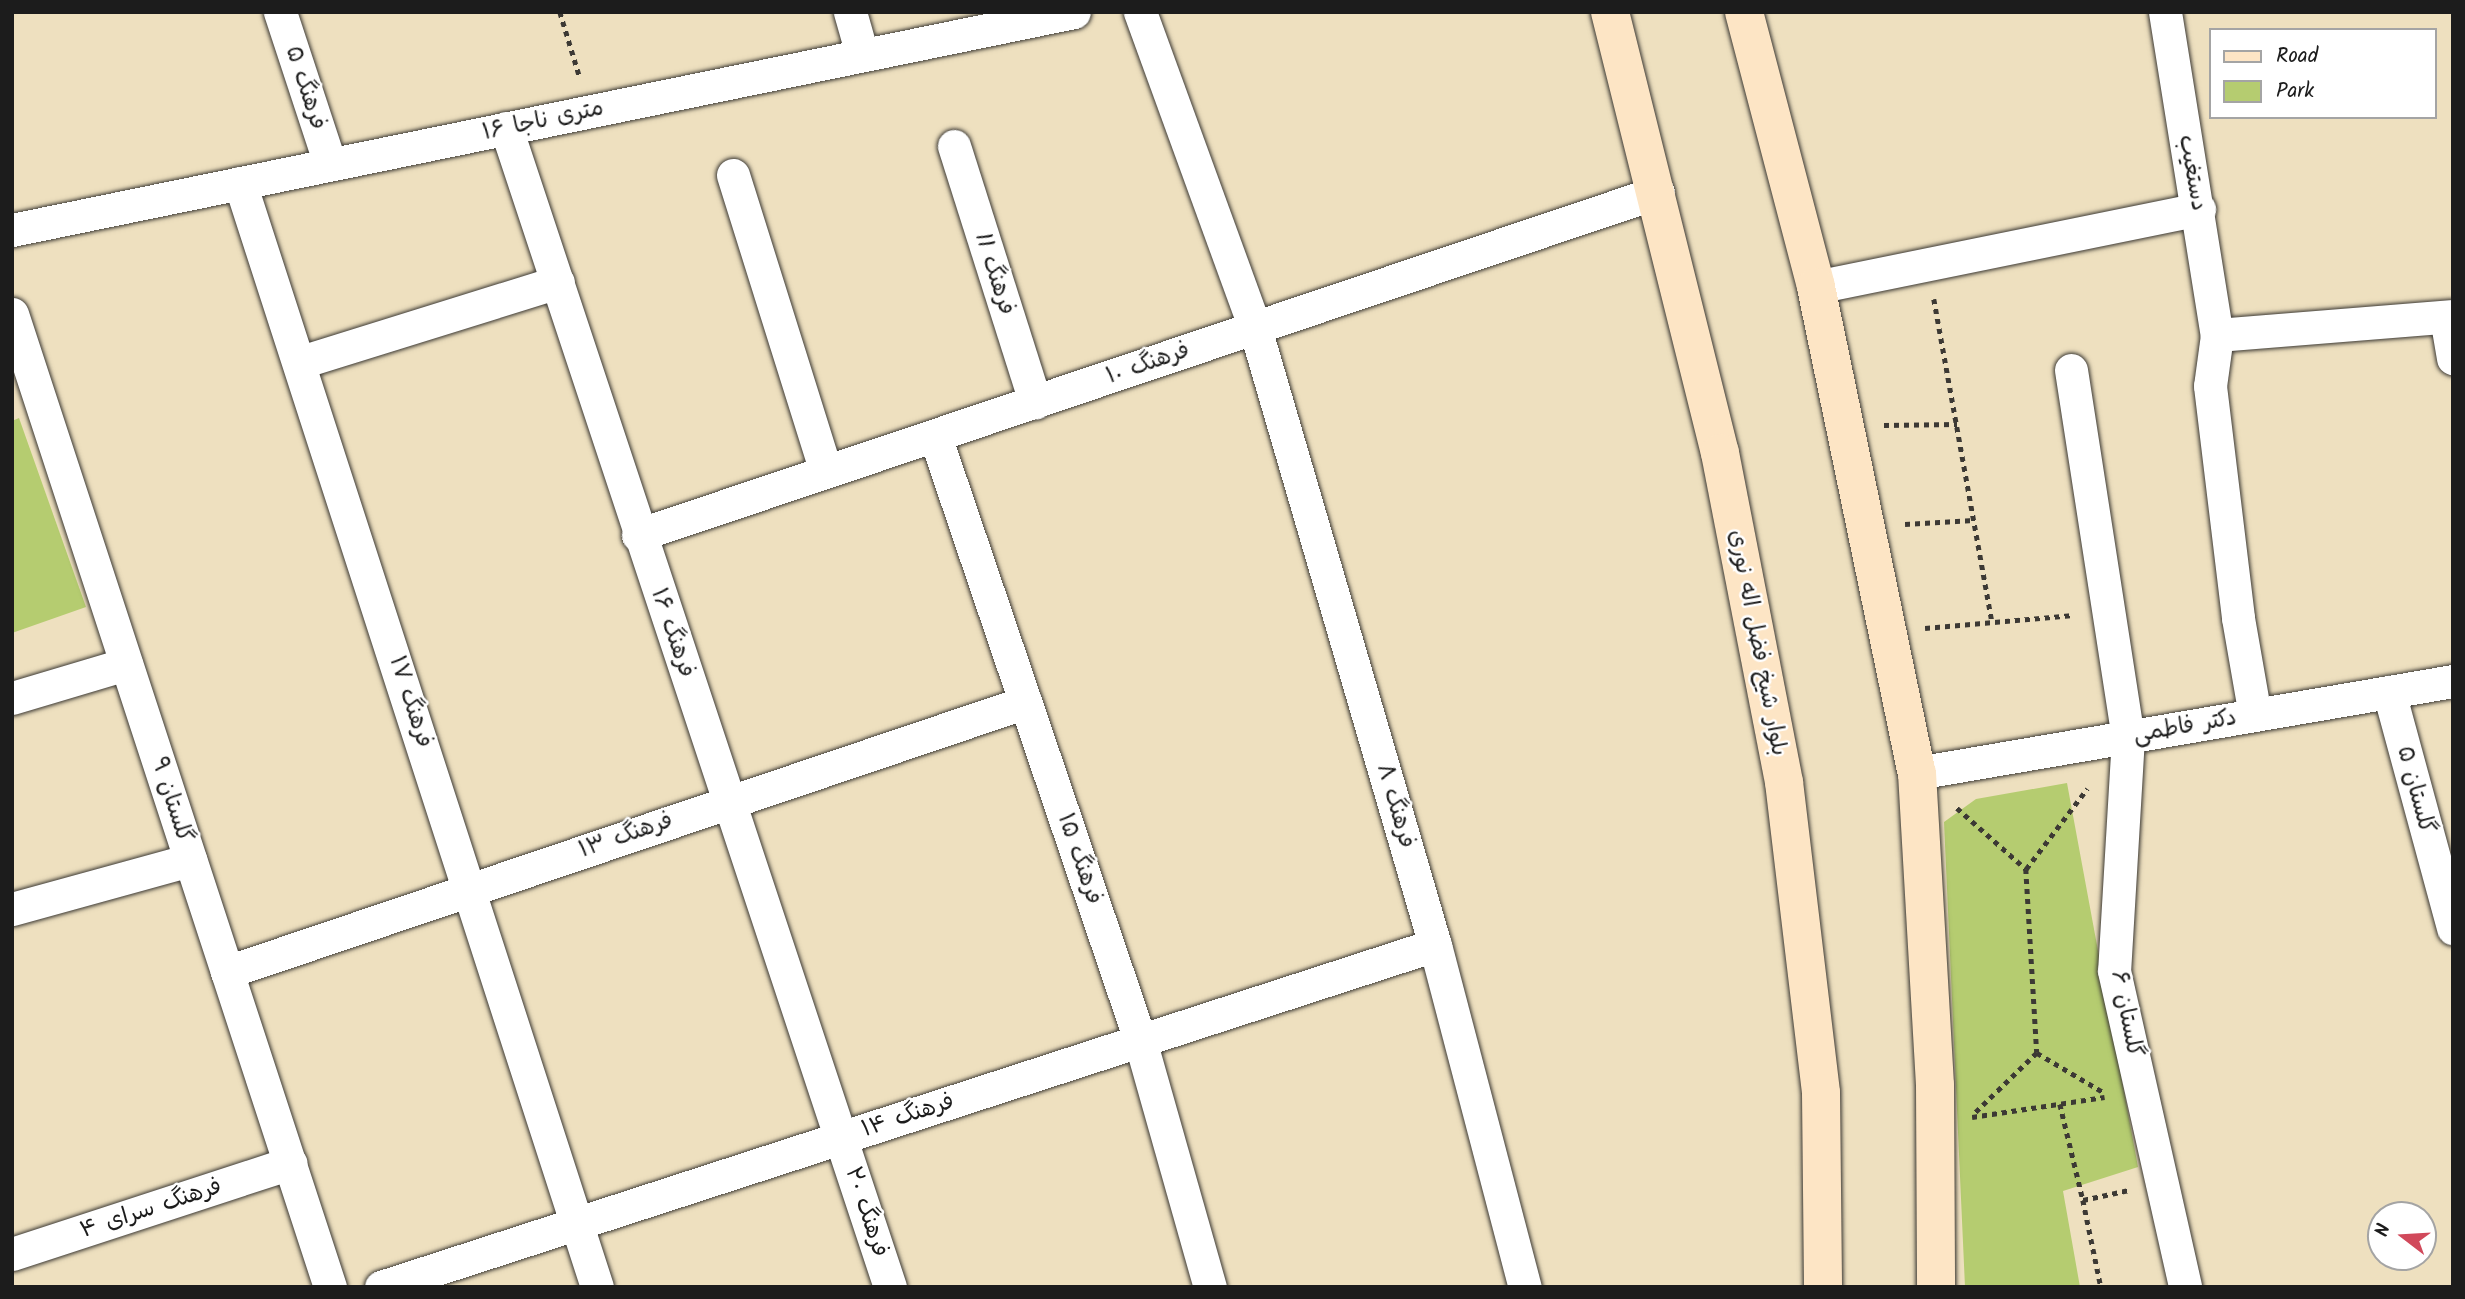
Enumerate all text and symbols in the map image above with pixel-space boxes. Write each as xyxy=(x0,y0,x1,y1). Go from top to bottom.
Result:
legend xyxy=(2210,28,2437,119)
text: Road xyxy=(2276,40,2318,73)
street label: فرهنگ ۵ xyxy=(279,43,331,133)
text: Park xyxy=(2276,75,2314,108)
street label: ۱۶ متری ناجا xyxy=(480,95,606,147)
street label: دستغیب xyxy=(2172,133,2212,213)
street label: فرهنگ 11 xyxy=(968,229,1020,319)
street label: فرهنگ ۱۰ xyxy=(1103,337,1193,391)
street label: بلوار شیخ فضل اله نوری xyxy=(1722,528,1792,758)
street label: فرهنگ ۱۶ xyxy=(644,585,700,681)
street label: فرهنگ ۱۷ xyxy=(382,653,438,751)
street label: دکتر فاطمی xyxy=(2131,704,2239,750)
street label: گلستان ۵ xyxy=(2390,743,2440,837)
street label: گلستان ۹ xyxy=(144,754,198,846)
street label: فرهنگ ۸ xyxy=(1370,761,1420,851)
street label: فرهنگ ۱۳ xyxy=(575,807,677,865)
street label: فرهنگ ۱۵ xyxy=(1051,810,1107,908)
street label: گلستان ۶ xyxy=(2104,968,2148,1060)
street label: فرهنگ ۱۴ xyxy=(858,1088,958,1144)
street label: فرهنگ ۲۰ xyxy=(838,1163,894,1261)
street label: فرهنگ سرای ۴ xyxy=(77,1173,225,1245)
north arrow xyxy=(2367,1201,2437,1271)
text: N xyxy=(2368,1220,2400,1241)

